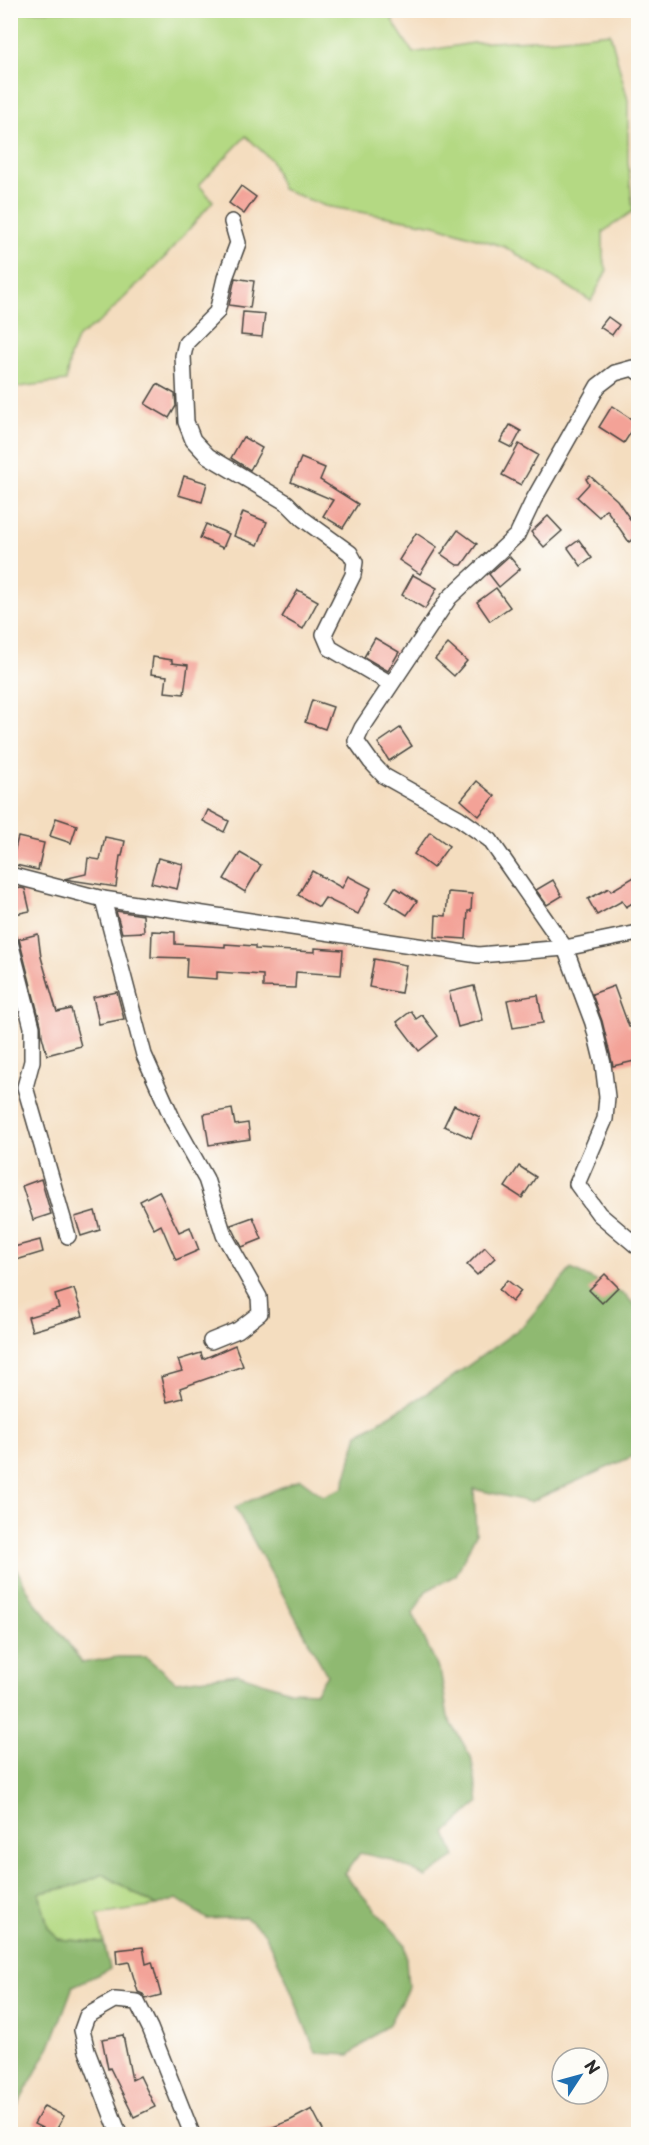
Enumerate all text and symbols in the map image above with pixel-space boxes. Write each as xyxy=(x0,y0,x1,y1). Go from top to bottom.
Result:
north arrow xyxy=(550,2046,610,2106)
text: N xyxy=(580,2054,606,2079)

